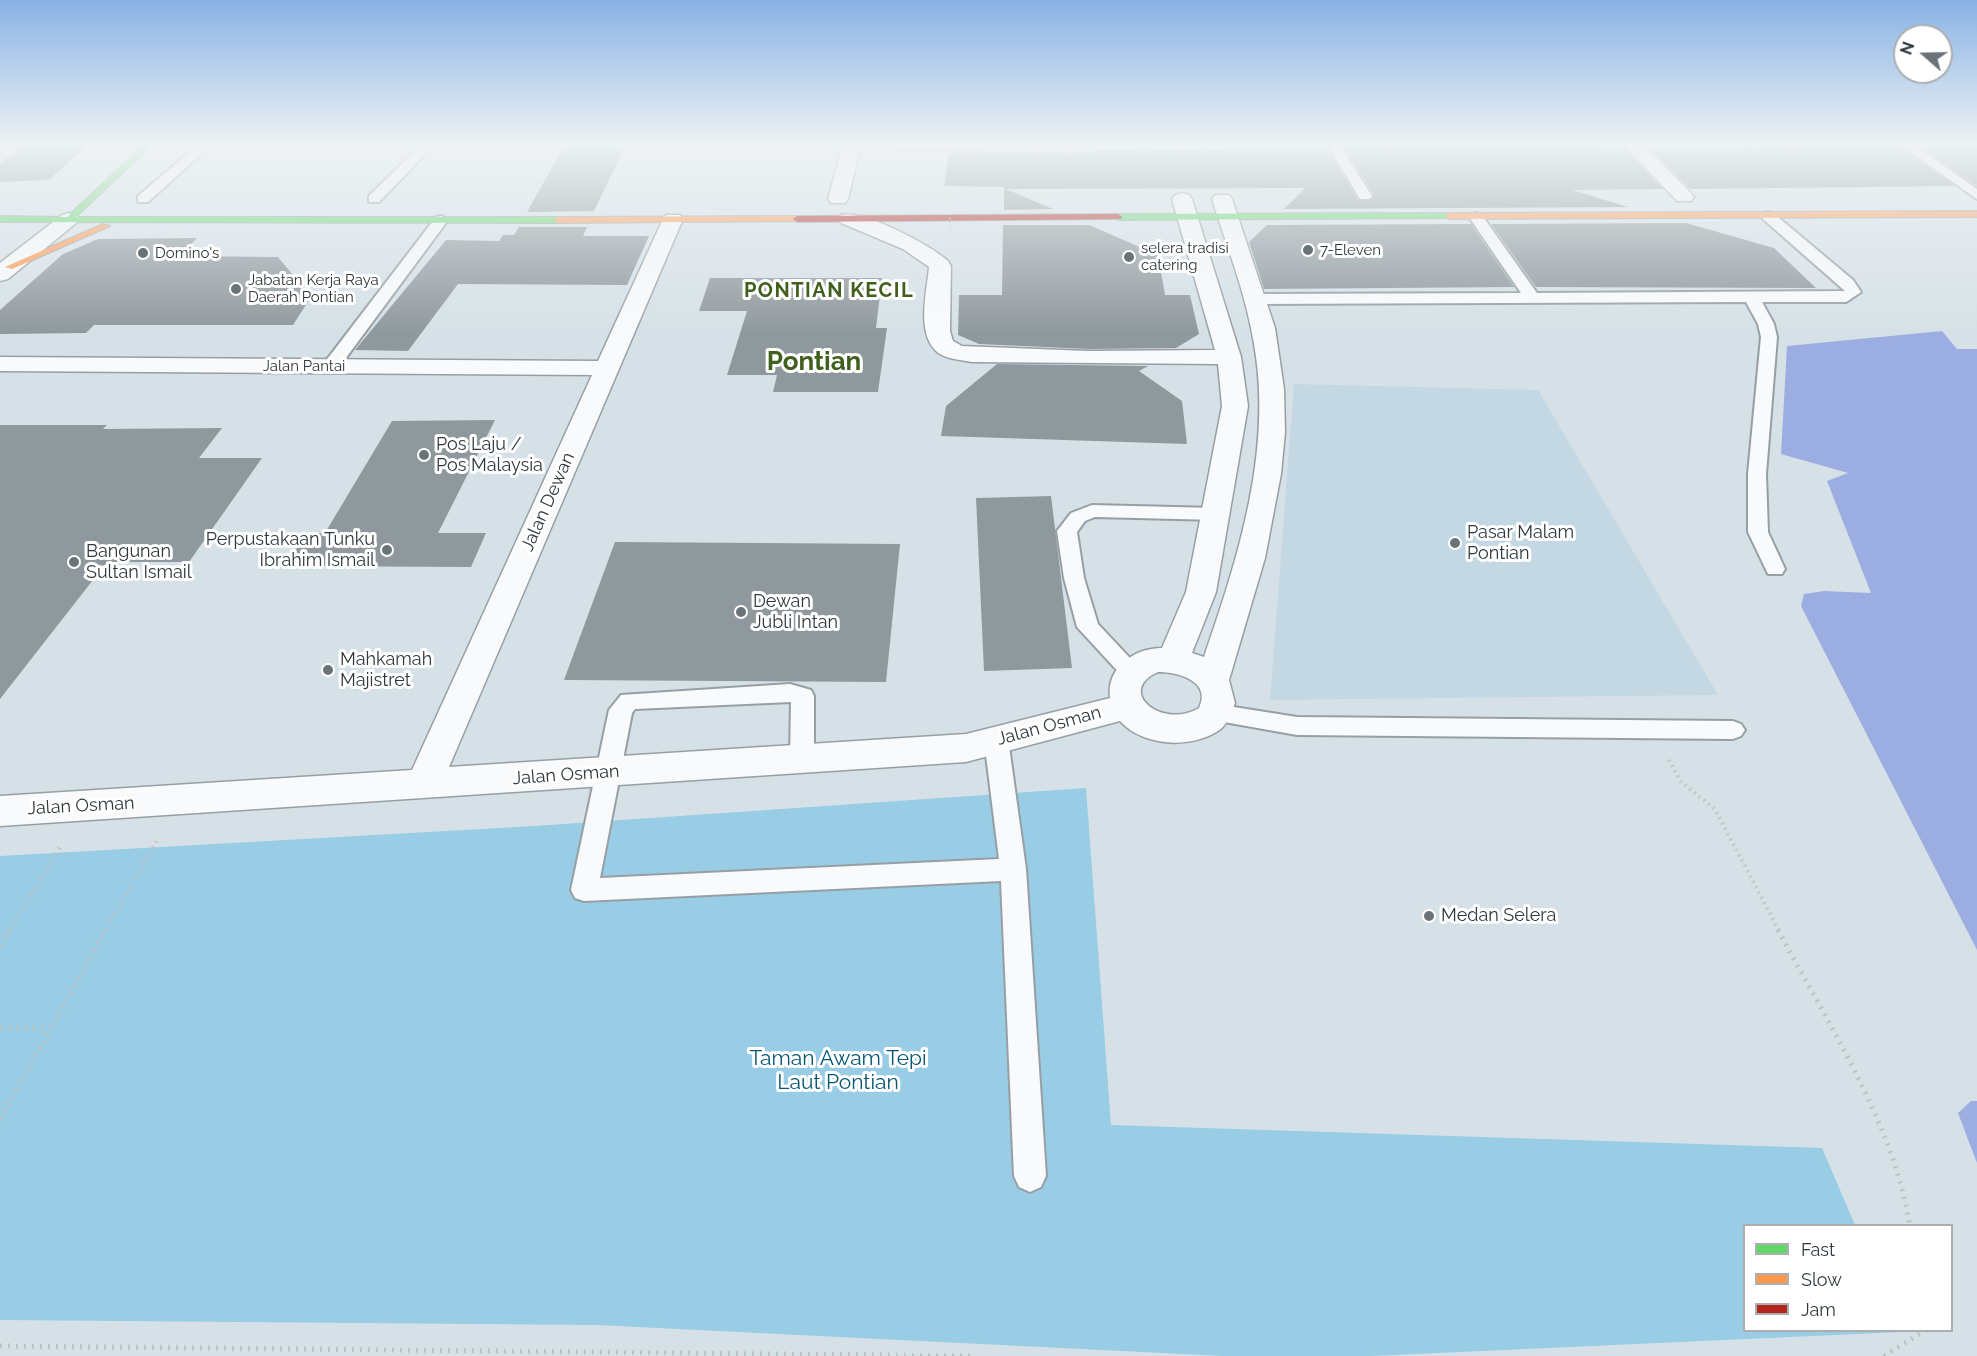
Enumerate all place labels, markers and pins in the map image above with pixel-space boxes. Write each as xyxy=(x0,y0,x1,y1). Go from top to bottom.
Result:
place label: selera tradisi catering xyxy=(1141,239,1229,274)
place label: 7-Eleven xyxy=(1320,241,1381,259)
marker: 7-Eleven xyxy=(1301,243,1315,257)
place label: Domino's xyxy=(155,244,219,262)
marker: Domino's xyxy=(136,246,150,260)
marker: selera tradisi catering xyxy=(1122,250,1136,264)
place label: Jabatan Kerja Raya Daerah Pontian xyxy=(248,271,379,306)
marker: Jabatan Kerja Raya Daerah Pontian xyxy=(229,282,243,296)
place label: Pos Laju / Pos Malaysia xyxy=(436,434,543,476)
marker: Pos Laju / Pos Malaysia xyxy=(417,448,431,462)
place label: Pasar Malam Pontian xyxy=(1467,522,1574,564)
place label: Perpustakaan Tunku Ibrahim Ismail xyxy=(206,529,375,572)
marker: Pasar Malam Pontian xyxy=(1448,536,1462,550)
place label: Bangunan Sultan Ismail xyxy=(86,541,192,584)
marker: Perpustakaan Tunku Ibrahim Ismail xyxy=(380,543,394,557)
marker: Bangunan Sultan Ismail xyxy=(67,555,81,569)
place label: Dewan Jubli Intan xyxy=(753,591,838,634)
marker: Dewan Jubli Intan xyxy=(734,605,748,619)
place label: Mahkamah Majistret xyxy=(340,649,432,692)
marker: Mahkamah Majistret xyxy=(321,663,335,677)
place label: Medan Selera xyxy=(1441,905,1556,927)
marker: Medan Selera xyxy=(1422,909,1436,923)

